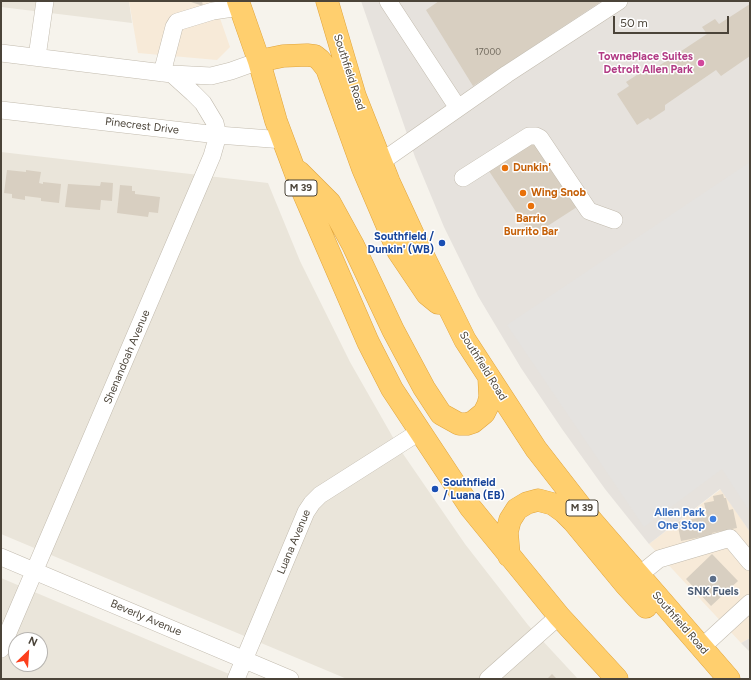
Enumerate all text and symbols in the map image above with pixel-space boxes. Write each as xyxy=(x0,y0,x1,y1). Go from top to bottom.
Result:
scale bar xyxy=(615,8,731,34)
text: 50 m xyxy=(620,16,648,30)
street label: Southfield Road xyxy=(331,32,367,112)
house number: 17000 xyxy=(475,47,501,57)
place label: TownePlace Suites Detroit Allen Park xyxy=(598,50,693,76)
marker: TownePlace Suites Detroit Allen Park xyxy=(696,58,706,68)
street label: Pinecrest Drive xyxy=(104,115,180,137)
place label: Dunkin' xyxy=(513,161,551,175)
marker: Dunkin' xyxy=(500,163,510,173)
road number: M 39 xyxy=(285,180,317,196)
place label: Wing Snob xyxy=(531,186,586,200)
marker: Wing Snob xyxy=(518,188,528,198)
marker: Barrio Burrito Bar xyxy=(526,201,536,211)
place label: Barrio Burrito Bar xyxy=(504,212,558,238)
place label: Southfield / Dunkin' (WB) xyxy=(367,230,434,256)
marker: Southfield / Dunkin' (WB) xyxy=(437,238,447,248)
street label: Shenandoah Avenue xyxy=(101,308,153,406)
street label: Southfield Road xyxy=(456,329,510,403)
place label: Southfield / Luana (EB) xyxy=(443,476,505,502)
marker: Southfield / Luana (EB) xyxy=(430,484,440,494)
road number: M 39 xyxy=(566,500,598,516)
place label: Allen Park One Stop xyxy=(654,506,705,532)
street label: Luana Avenue xyxy=(274,508,314,576)
marker: Allen Park One Stop xyxy=(708,514,718,524)
marker: SNK Fuels xyxy=(708,574,718,584)
place label: SNK Fuels xyxy=(687,585,739,599)
street label: Southfield Road xyxy=(649,589,711,657)
street label: Beverly Avenue xyxy=(108,597,184,639)
north arrow xyxy=(8,632,48,672)
text: N xyxy=(26,634,39,649)

